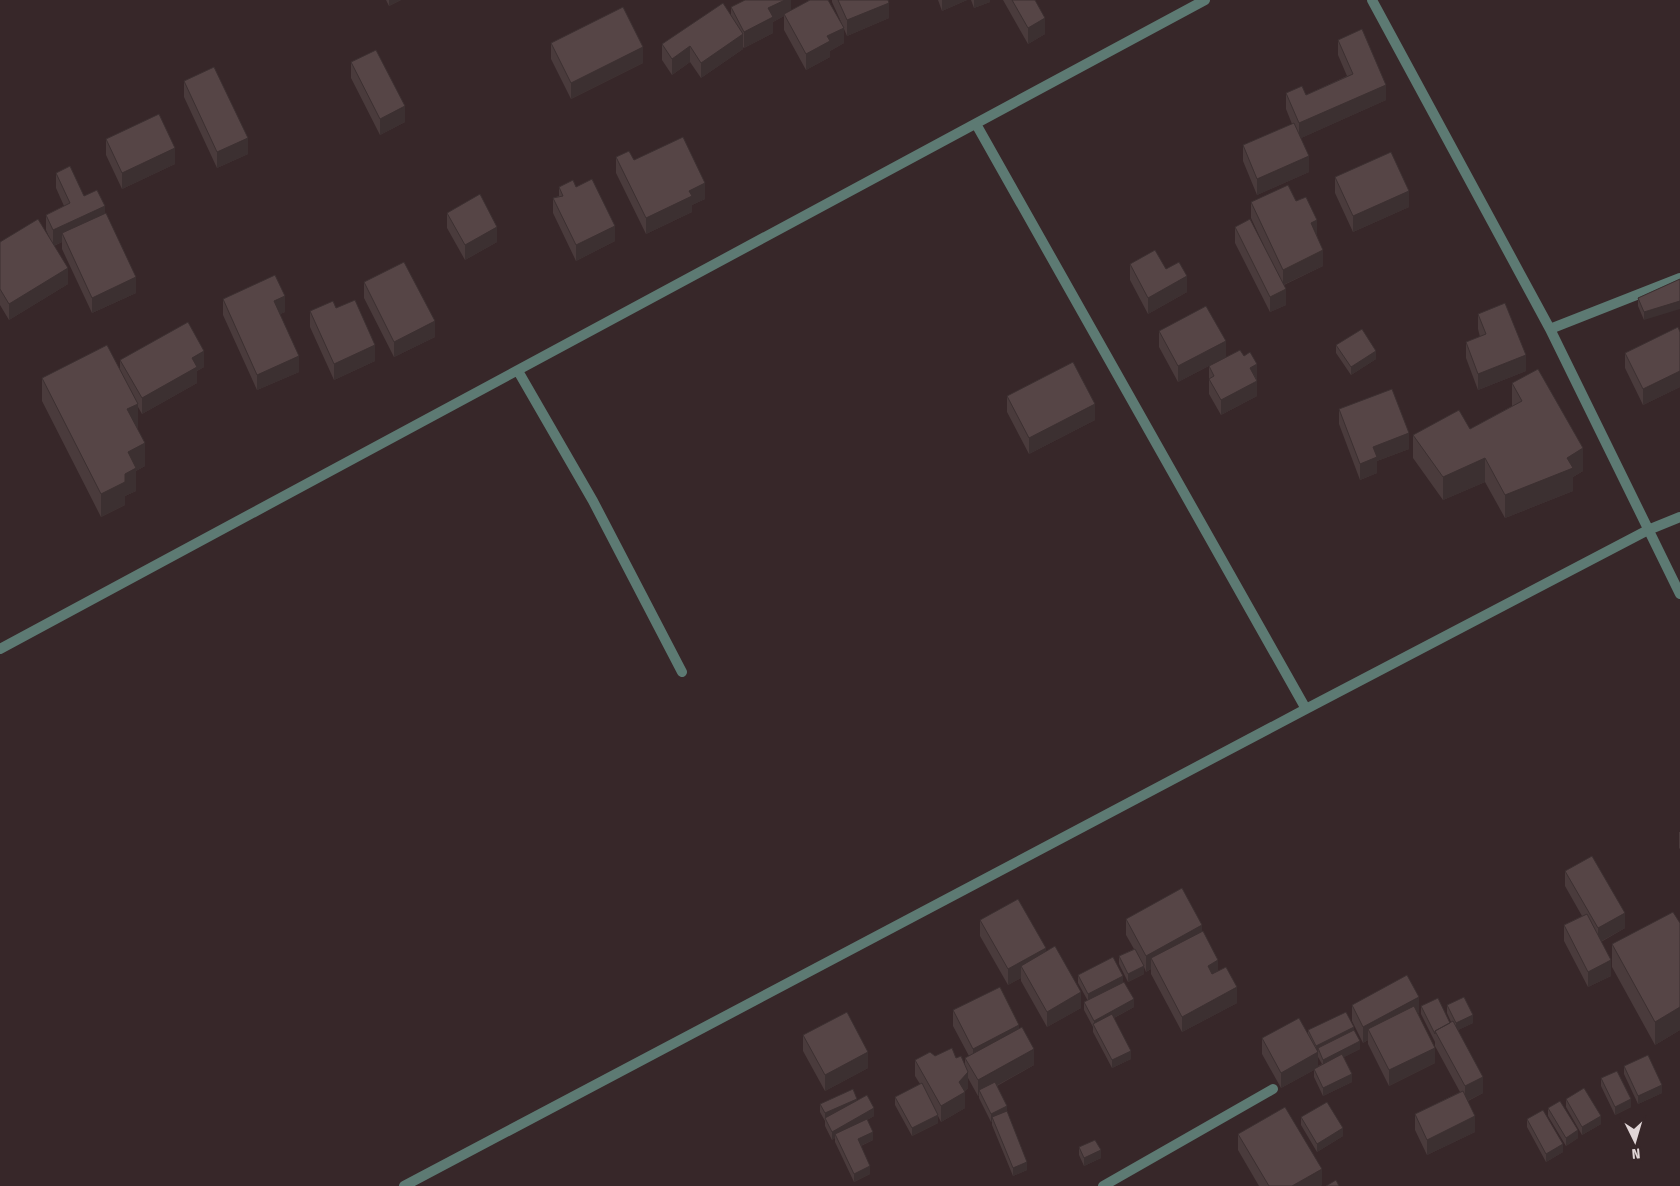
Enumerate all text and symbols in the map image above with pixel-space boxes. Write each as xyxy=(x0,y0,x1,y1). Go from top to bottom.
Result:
north arrow xyxy=(1610,1116,1660,1166)
text: N xyxy=(1631,1145,1641,1162)

